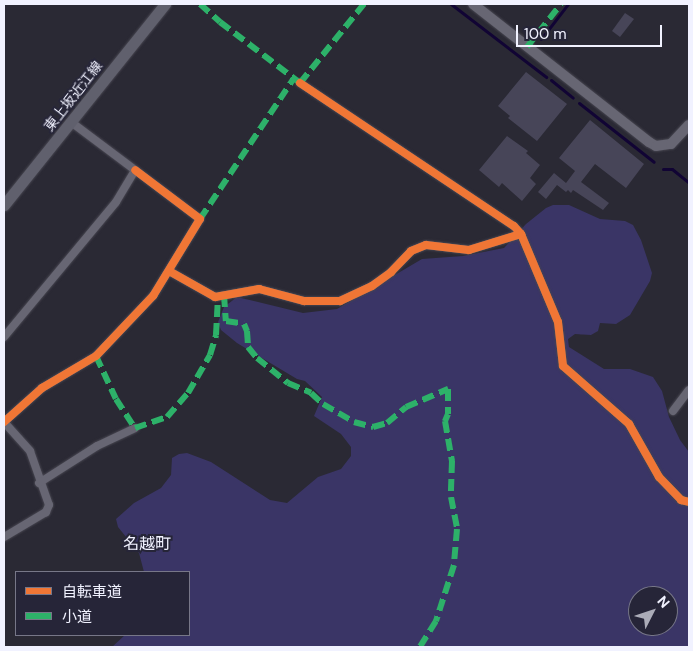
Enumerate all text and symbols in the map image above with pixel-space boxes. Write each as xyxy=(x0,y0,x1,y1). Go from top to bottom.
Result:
scale bar xyxy=(518,15,664,47)
text: 100 m xyxy=(524,24,567,44)
street label: 東上坂近江線 xyxy=(41,58,105,134)
district label: 名越町 xyxy=(123,534,171,554)
legend xyxy=(15,571,190,636)
text: 自転車道 xyxy=(62,582,122,602)
north arrow xyxy=(628,586,678,636)
text: N xyxy=(653,592,674,612)
text: 小道 xyxy=(62,607,92,627)

